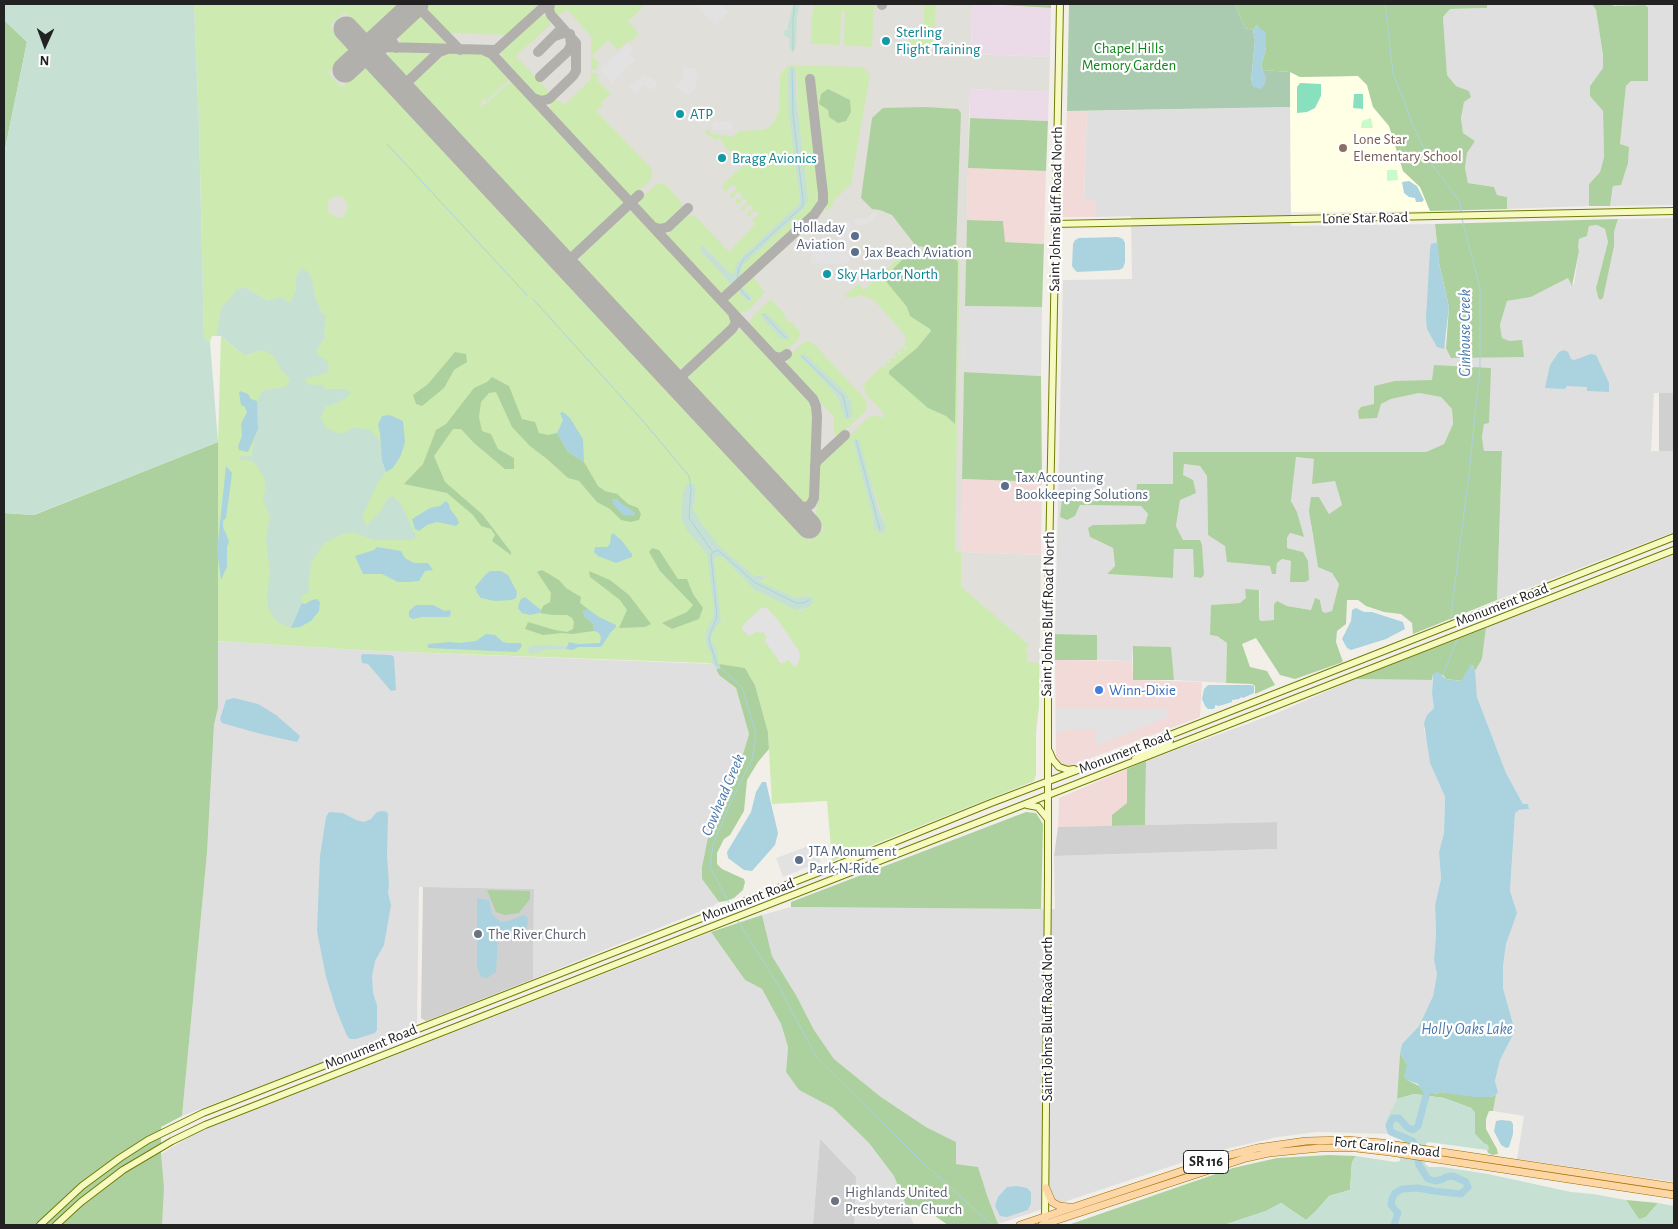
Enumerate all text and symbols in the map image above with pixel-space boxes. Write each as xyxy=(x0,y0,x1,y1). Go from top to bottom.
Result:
north arrow xyxy=(20,20,70,70)
place label: Sterling Flight Training xyxy=(896,23,980,58)
marker: Sterling Flight Training xyxy=(880,35,892,47)
park label: Chapel Hills Memory Garden xyxy=(1082,39,1176,74)
text: N xyxy=(39,53,50,67)
place label: ATP xyxy=(690,105,713,123)
marker: ATP xyxy=(674,108,686,120)
street label: Saint Johns Bluff Road North xyxy=(1046,126,1066,292)
place label: Lone Star Elementary School xyxy=(1353,130,1462,165)
marker: Lone Star Elementary School xyxy=(1337,142,1349,154)
place label: Bragg Avionics xyxy=(732,149,817,167)
marker: Bragg Avionics xyxy=(716,152,728,164)
street label: Lone Star Road xyxy=(1322,208,1408,228)
place label: Holladay Aviation xyxy=(792,218,845,253)
marker: Holladay Aviation xyxy=(849,230,861,242)
place label: Jax Beach Aviation xyxy=(865,243,972,261)
marker: Jax Beach Aviation xyxy=(849,246,861,258)
place label: Sky Harbor North xyxy=(837,265,938,283)
marker: Sky Harbor North xyxy=(821,268,833,280)
water label: Ginhouse Creek xyxy=(1455,289,1475,377)
place label: Tax Accounting Bookkeeping Solutions xyxy=(1015,468,1148,503)
marker: Tax Accounting Bookkeeping Solutions xyxy=(999,480,1011,492)
street label: Saint Johns Bluff Road North xyxy=(1038,531,1058,697)
street label: Monument Road xyxy=(1453,579,1551,631)
place label: Winn-Dixie xyxy=(1109,681,1176,699)
marker: Winn-Dixie xyxy=(1093,684,1105,696)
street label: Monument Road xyxy=(1076,726,1174,778)
water label: Cowhead Creek xyxy=(697,751,749,839)
place label: JTA Monument Park-N-Ride xyxy=(809,842,897,877)
marker: JTA Monument Park-N-Ride xyxy=(793,854,805,866)
street label: Monument Road xyxy=(699,874,797,926)
place label: The River Church xyxy=(488,925,586,943)
marker: The River Church xyxy=(472,928,484,940)
street label: Saint Johns Bluff Road North xyxy=(1038,936,1056,1102)
water label: Holly Oaks Lake xyxy=(1421,1019,1513,1039)
street label: Monument Road xyxy=(322,1020,420,1074)
street label: Fort Caroline Road xyxy=(1333,1132,1441,1162)
road number: SR 116 xyxy=(1184,1150,1228,1174)
place label: Highlands United Presbyterian Church xyxy=(845,1183,962,1218)
marker: Highlands United Presbyterian Church xyxy=(829,1195,841,1207)

